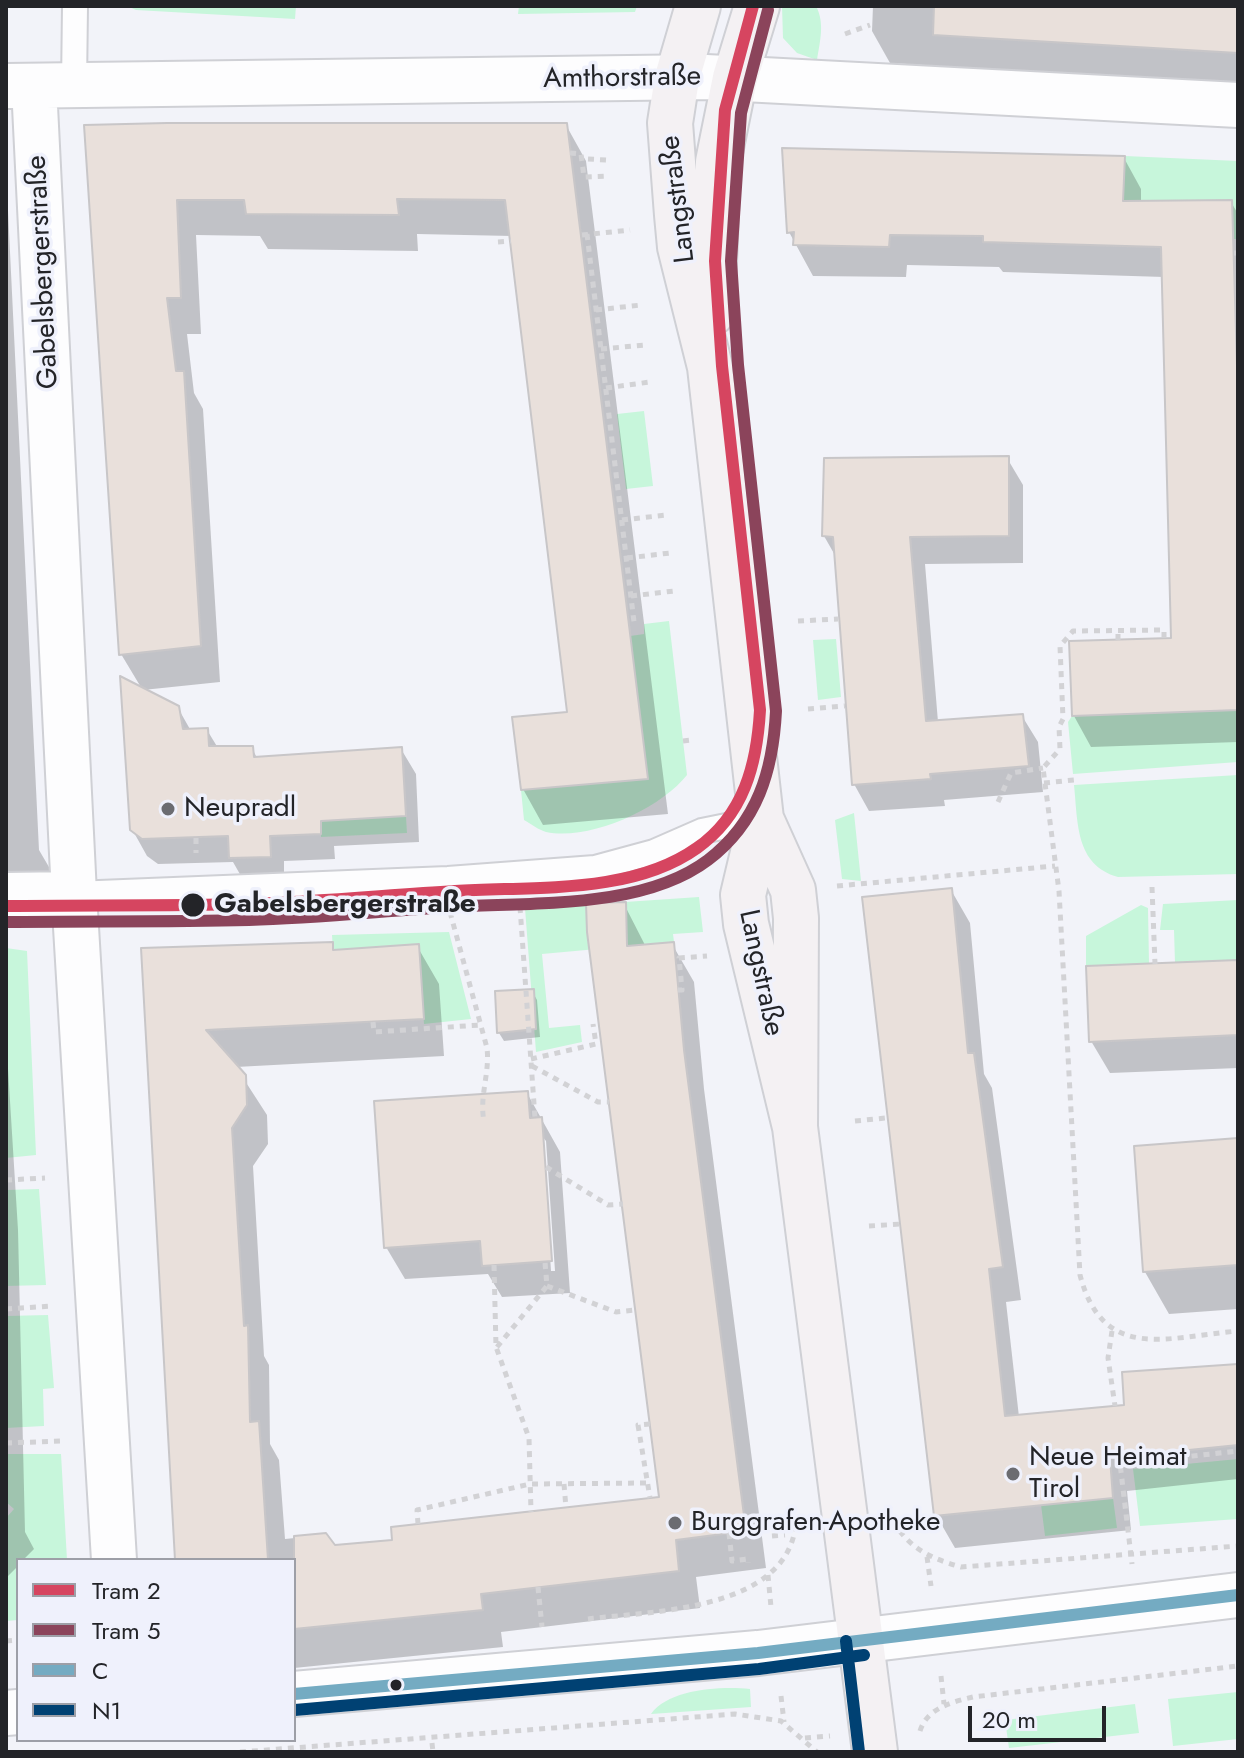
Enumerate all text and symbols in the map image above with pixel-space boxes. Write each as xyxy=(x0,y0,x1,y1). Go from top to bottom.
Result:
street label: Amthorstraße xyxy=(543,61,701,97)
street label: Langstraße xyxy=(655,133,703,265)
street label: Gabelsbergerstraße xyxy=(21,154,67,390)
place label: Neupradl xyxy=(184,792,296,826)
marker: Neupradl xyxy=(159,800,177,818)
place label: Gabelsbergerstraße xyxy=(214,888,476,922)
marker: Gabelsbergerstraße xyxy=(179,891,207,919)
street label: Langstraße xyxy=(730,907,790,1039)
place label: Neue Heimat Tirol xyxy=(1029,1441,1186,1507)
marker: Neue Heimat Tirol xyxy=(1004,1465,1022,1483)
place label: Burggrafen-Apotheke xyxy=(691,1506,940,1540)
marker: Burggrafen-Apotheke xyxy=(666,1514,684,1532)
legend xyxy=(16,1558,296,1742)
text: Tram 2 xyxy=(92,1573,161,1608)
text: Tram 5 xyxy=(92,1613,160,1648)
text: C xyxy=(92,1653,108,1688)
unlabelled marker xyxy=(388,1677,404,1693)
scale bar xyxy=(972,1690,1110,1740)
text: N1 xyxy=(92,1693,121,1728)
text: 20 m xyxy=(982,1702,1036,1737)

